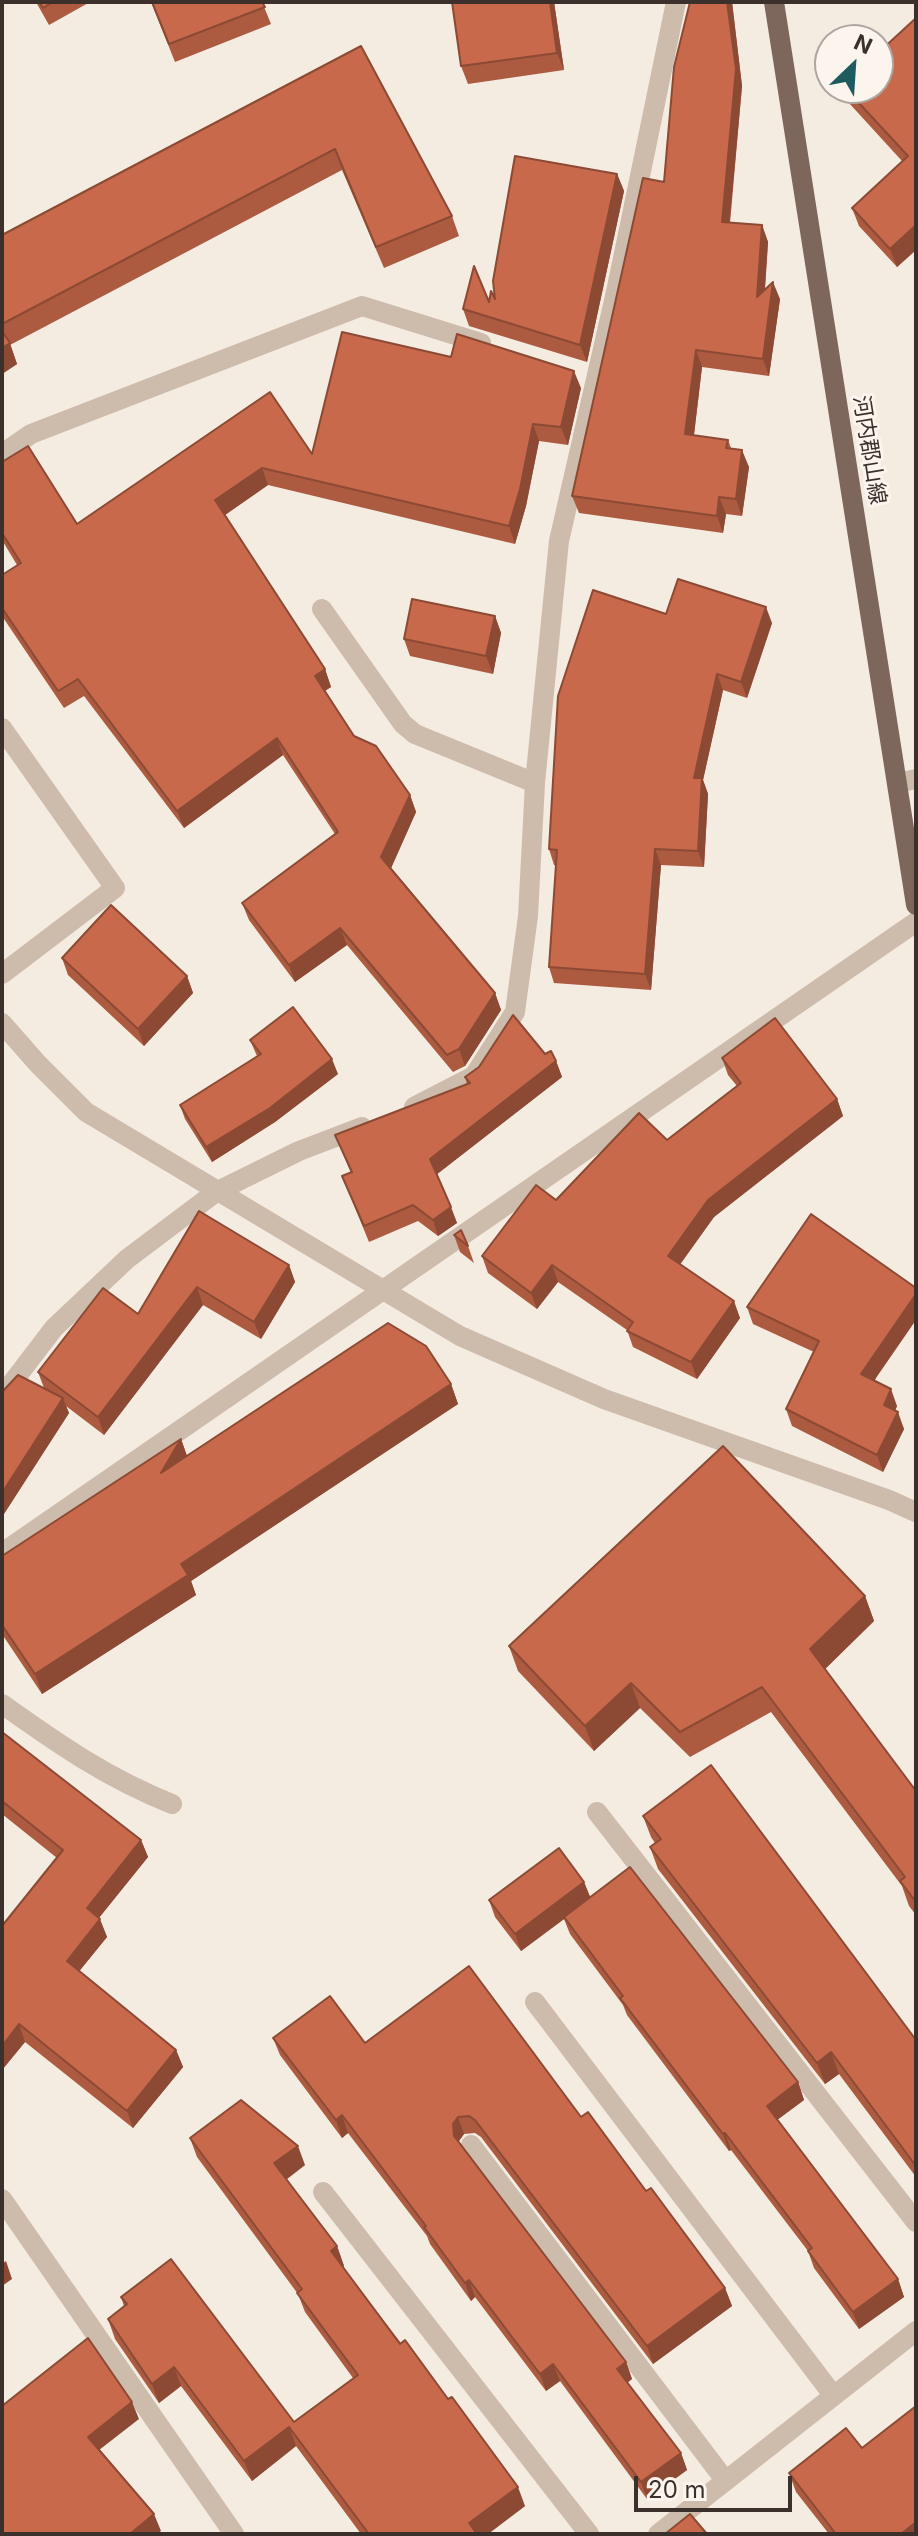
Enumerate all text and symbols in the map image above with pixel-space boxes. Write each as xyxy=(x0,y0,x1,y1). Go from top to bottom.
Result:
north arrow xyxy=(814,24,894,104)
text: N xyxy=(850,29,876,59)
street label: 河内郡山線 xyxy=(847,394,891,506)
scale bar xyxy=(638,2460,796,2510)
text: 20 m xyxy=(648,2475,706,2504)

